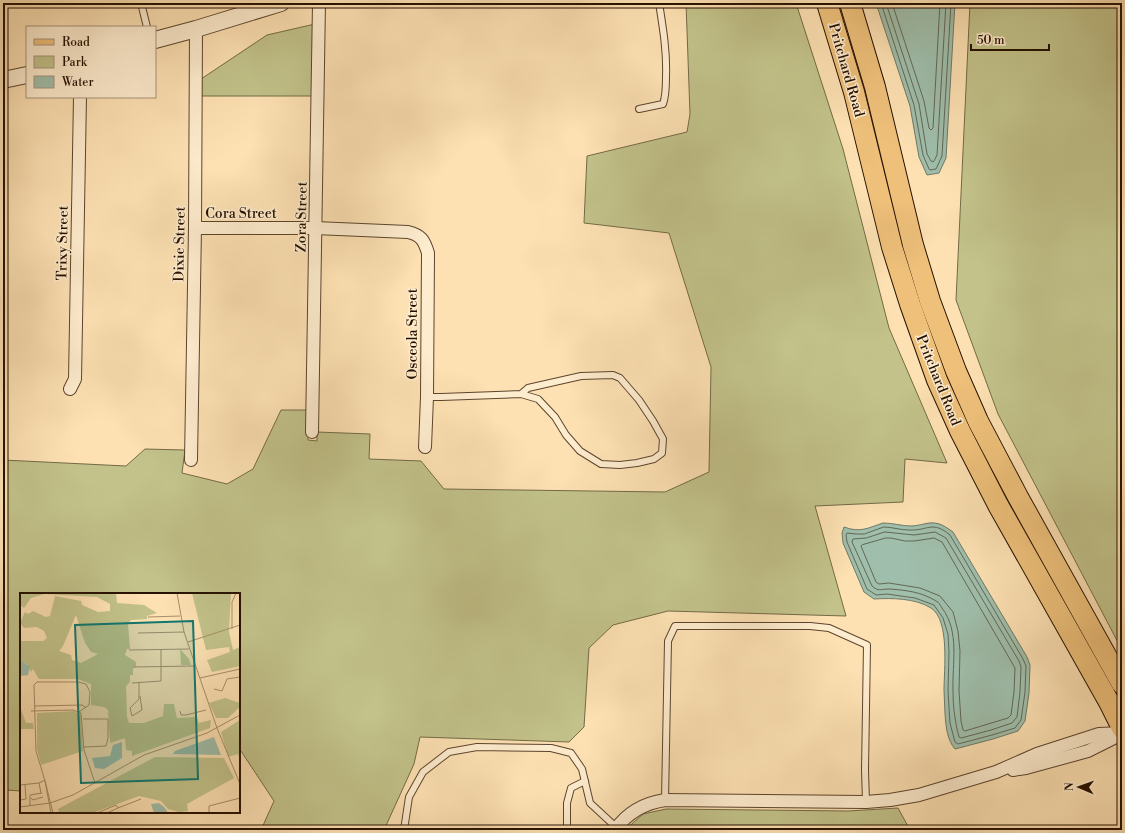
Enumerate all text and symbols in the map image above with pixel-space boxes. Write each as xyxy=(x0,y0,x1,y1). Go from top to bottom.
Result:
street label: Pritchard Road xyxy=(824,21,868,119)
legend xyxy=(26,26,156,98)
scale bar xyxy=(971,26,1049,52)
text: 50 m xyxy=(977,33,1005,48)
text: Road xyxy=(62,35,90,50)
text: Park xyxy=(62,55,88,70)
text: Water xyxy=(61,75,94,90)
street label: Zora Street xyxy=(292,181,312,253)
street label: Trixy Street xyxy=(53,205,73,281)
street label: Cora Street xyxy=(205,205,277,223)
street label: Dixie Street xyxy=(170,206,190,282)
street label: Osceola Street xyxy=(404,288,422,380)
street label: Pritchard Road xyxy=(912,332,965,429)
inset map xyxy=(20,593,240,813)
north arrow xyxy=(1059,767,1099,807)
text: N xyxy=(1063,782,1077,791)

